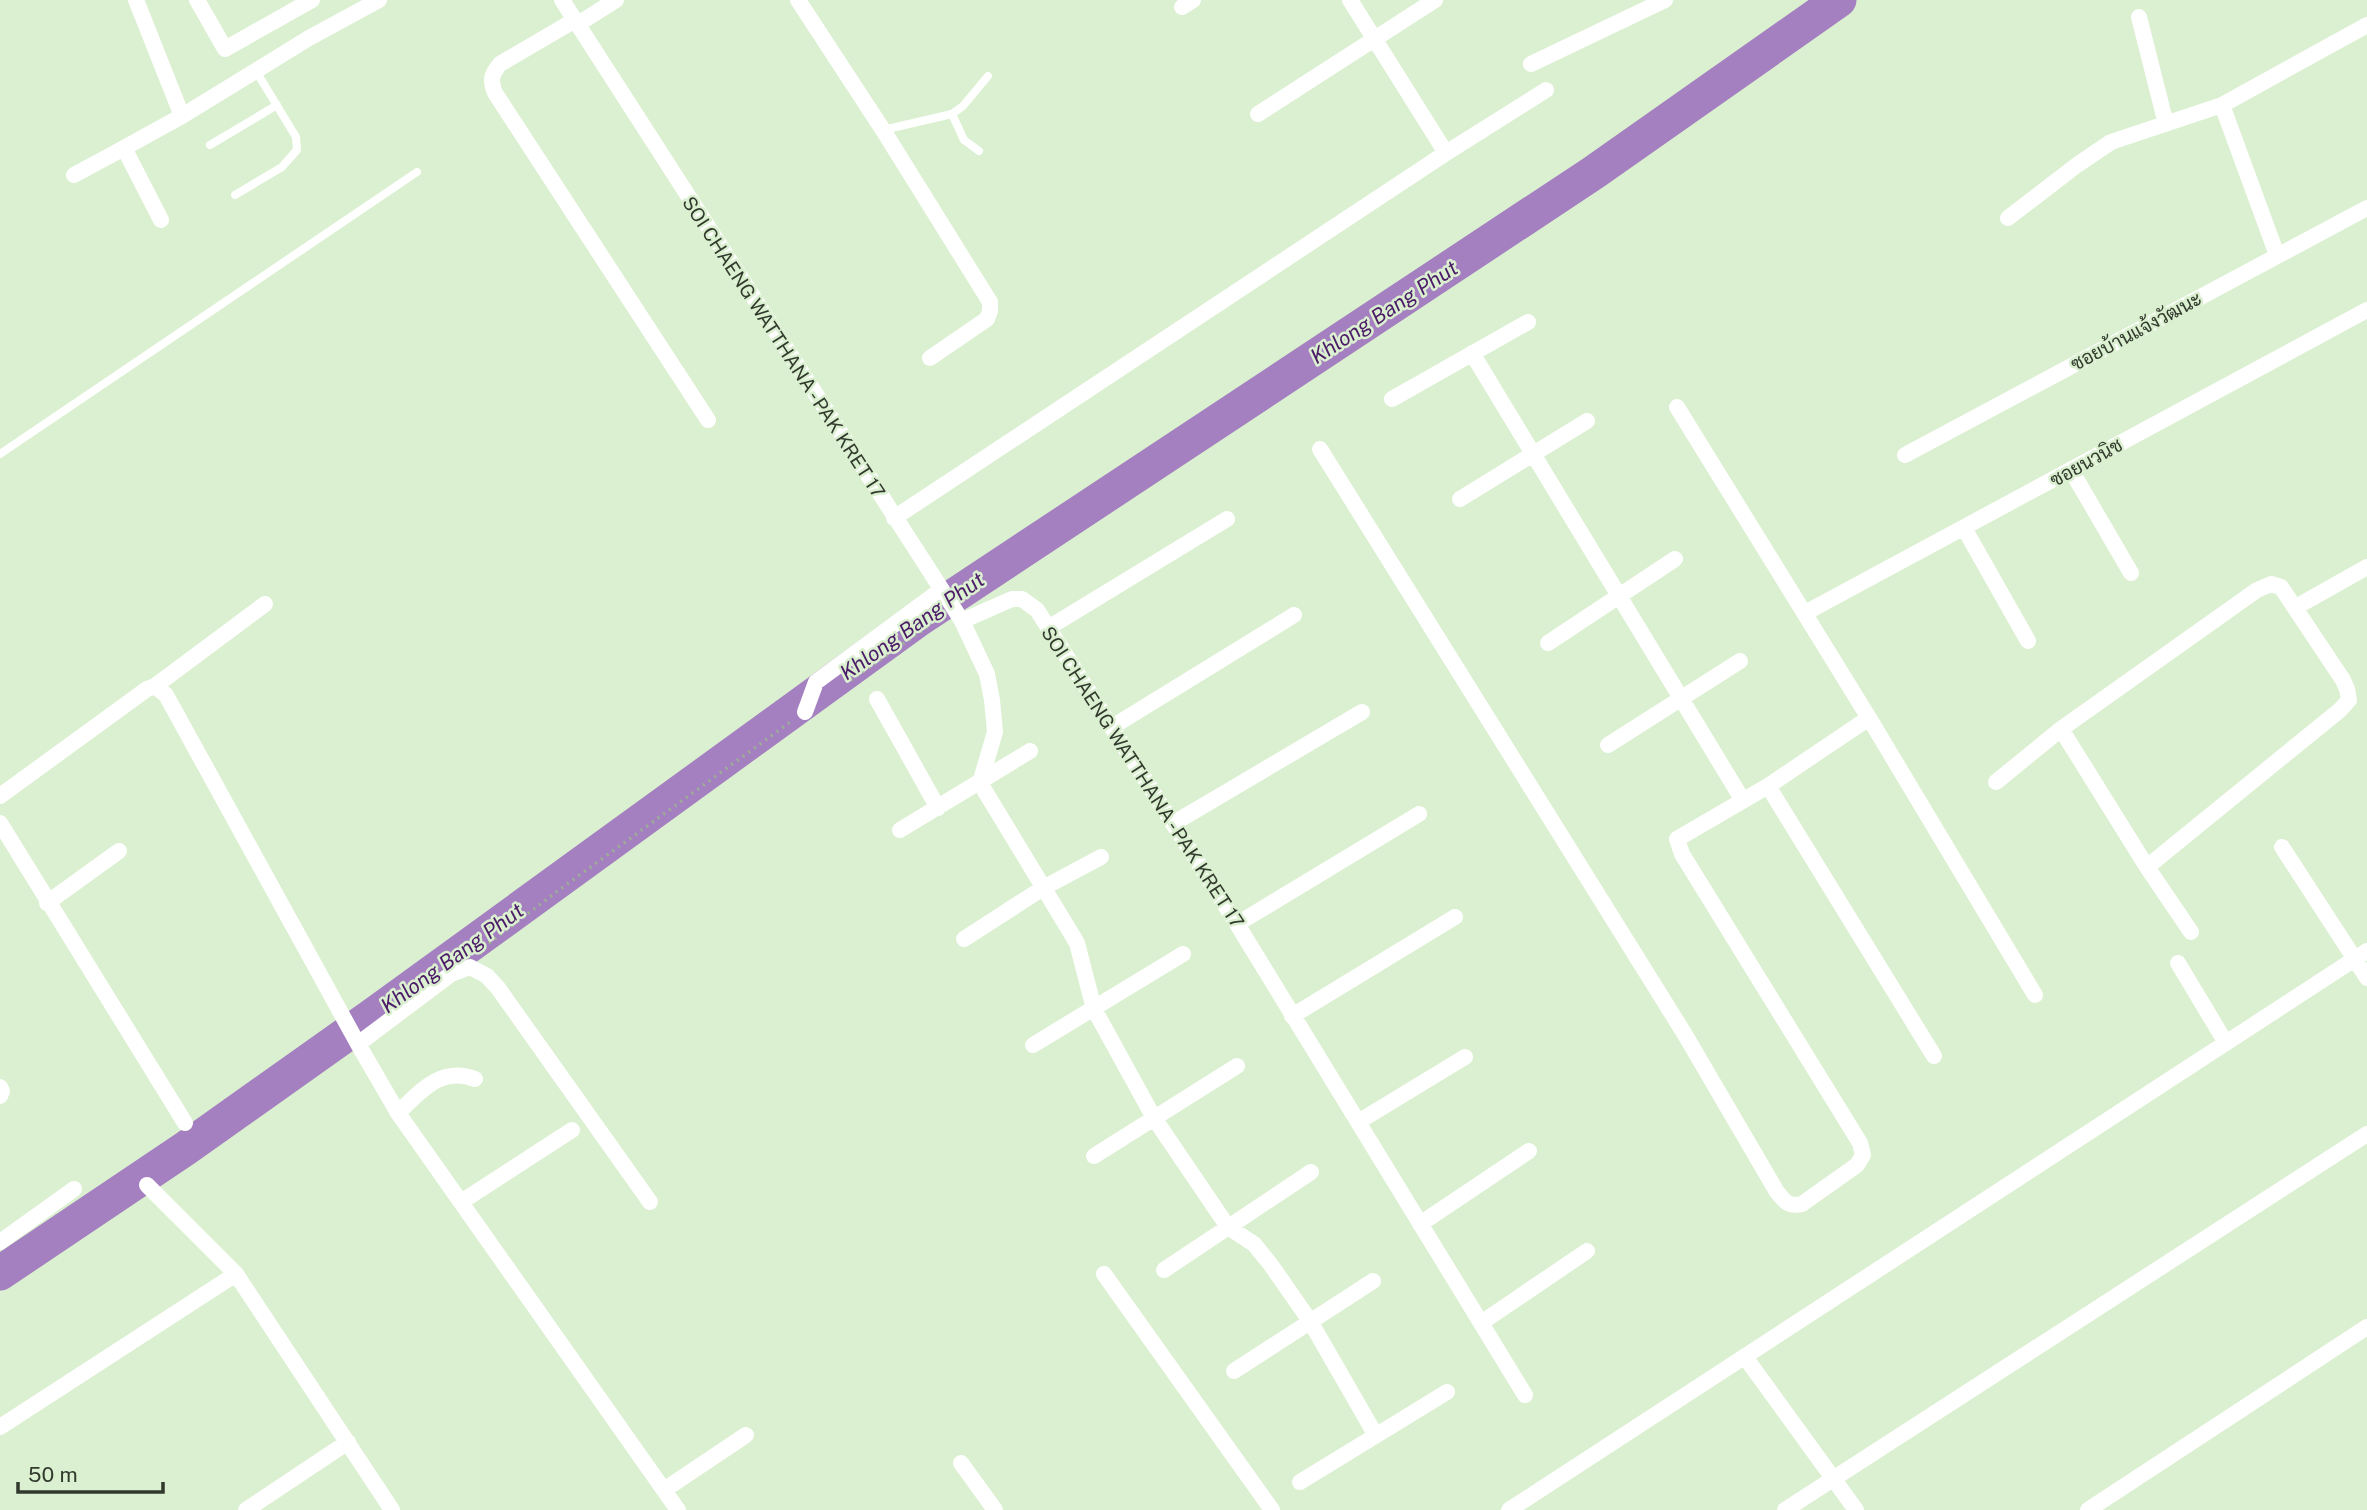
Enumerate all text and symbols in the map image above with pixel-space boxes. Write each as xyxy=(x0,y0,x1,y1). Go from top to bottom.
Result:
street label: SOI CHAENG WATTHANA - PAK KRET 17 xyxy=(678,192,890,502)
water label: Khlong Bang Phut xyxy=(1306,255,1462,369)
street label: ซอยบ้านแจ้งวัฒนะ xyxy=(2067,287,2205,375)
street label: ซอยนวนิช xyxy=(2046,433,2126,491)
water label: Khlong Bang Phut xyxy=(835,567,989,685)
street label: SOI CHAENG WATTHANA - PAK KRET 17 xyxy=(1037,622,1249,932)
water label: Khlong Bang Phut xyxy=(376,898,528,1018)
scale bar xyxy=(18,1450,163,1494)
text: 50 m xyxy=(28,1462,78,1487)

